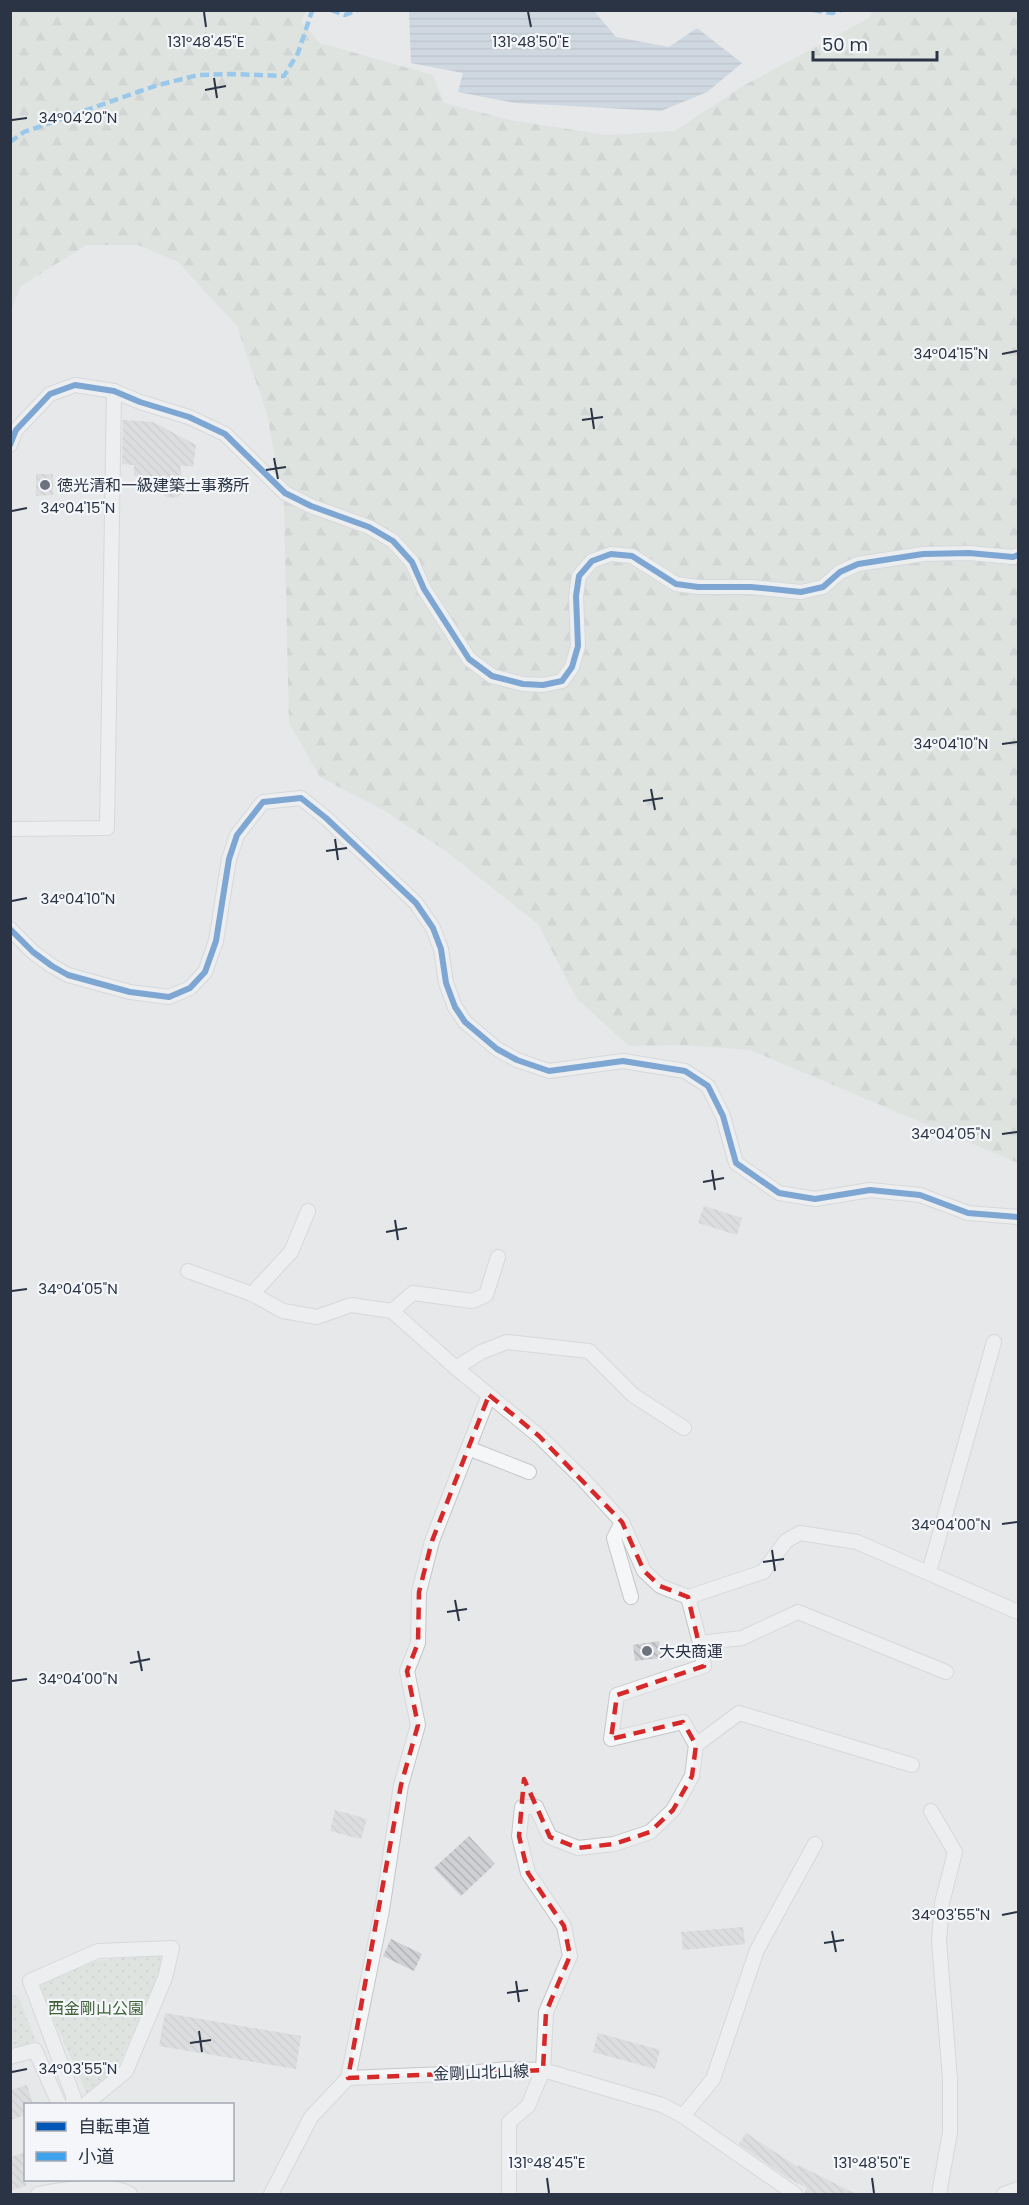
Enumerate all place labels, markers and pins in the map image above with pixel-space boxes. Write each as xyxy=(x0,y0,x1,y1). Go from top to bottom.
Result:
place label: 徳光清和一級建築士事務所 xyxy=(57,474,249,497)
marker: 徳光清和一級建築士事務所 xyxy=(38,478,52,492)
place label: 大央商運 xyxy=(659,1640,723,1663)
marker: 大央商運 xyxy=(640,1644,654,1658)

